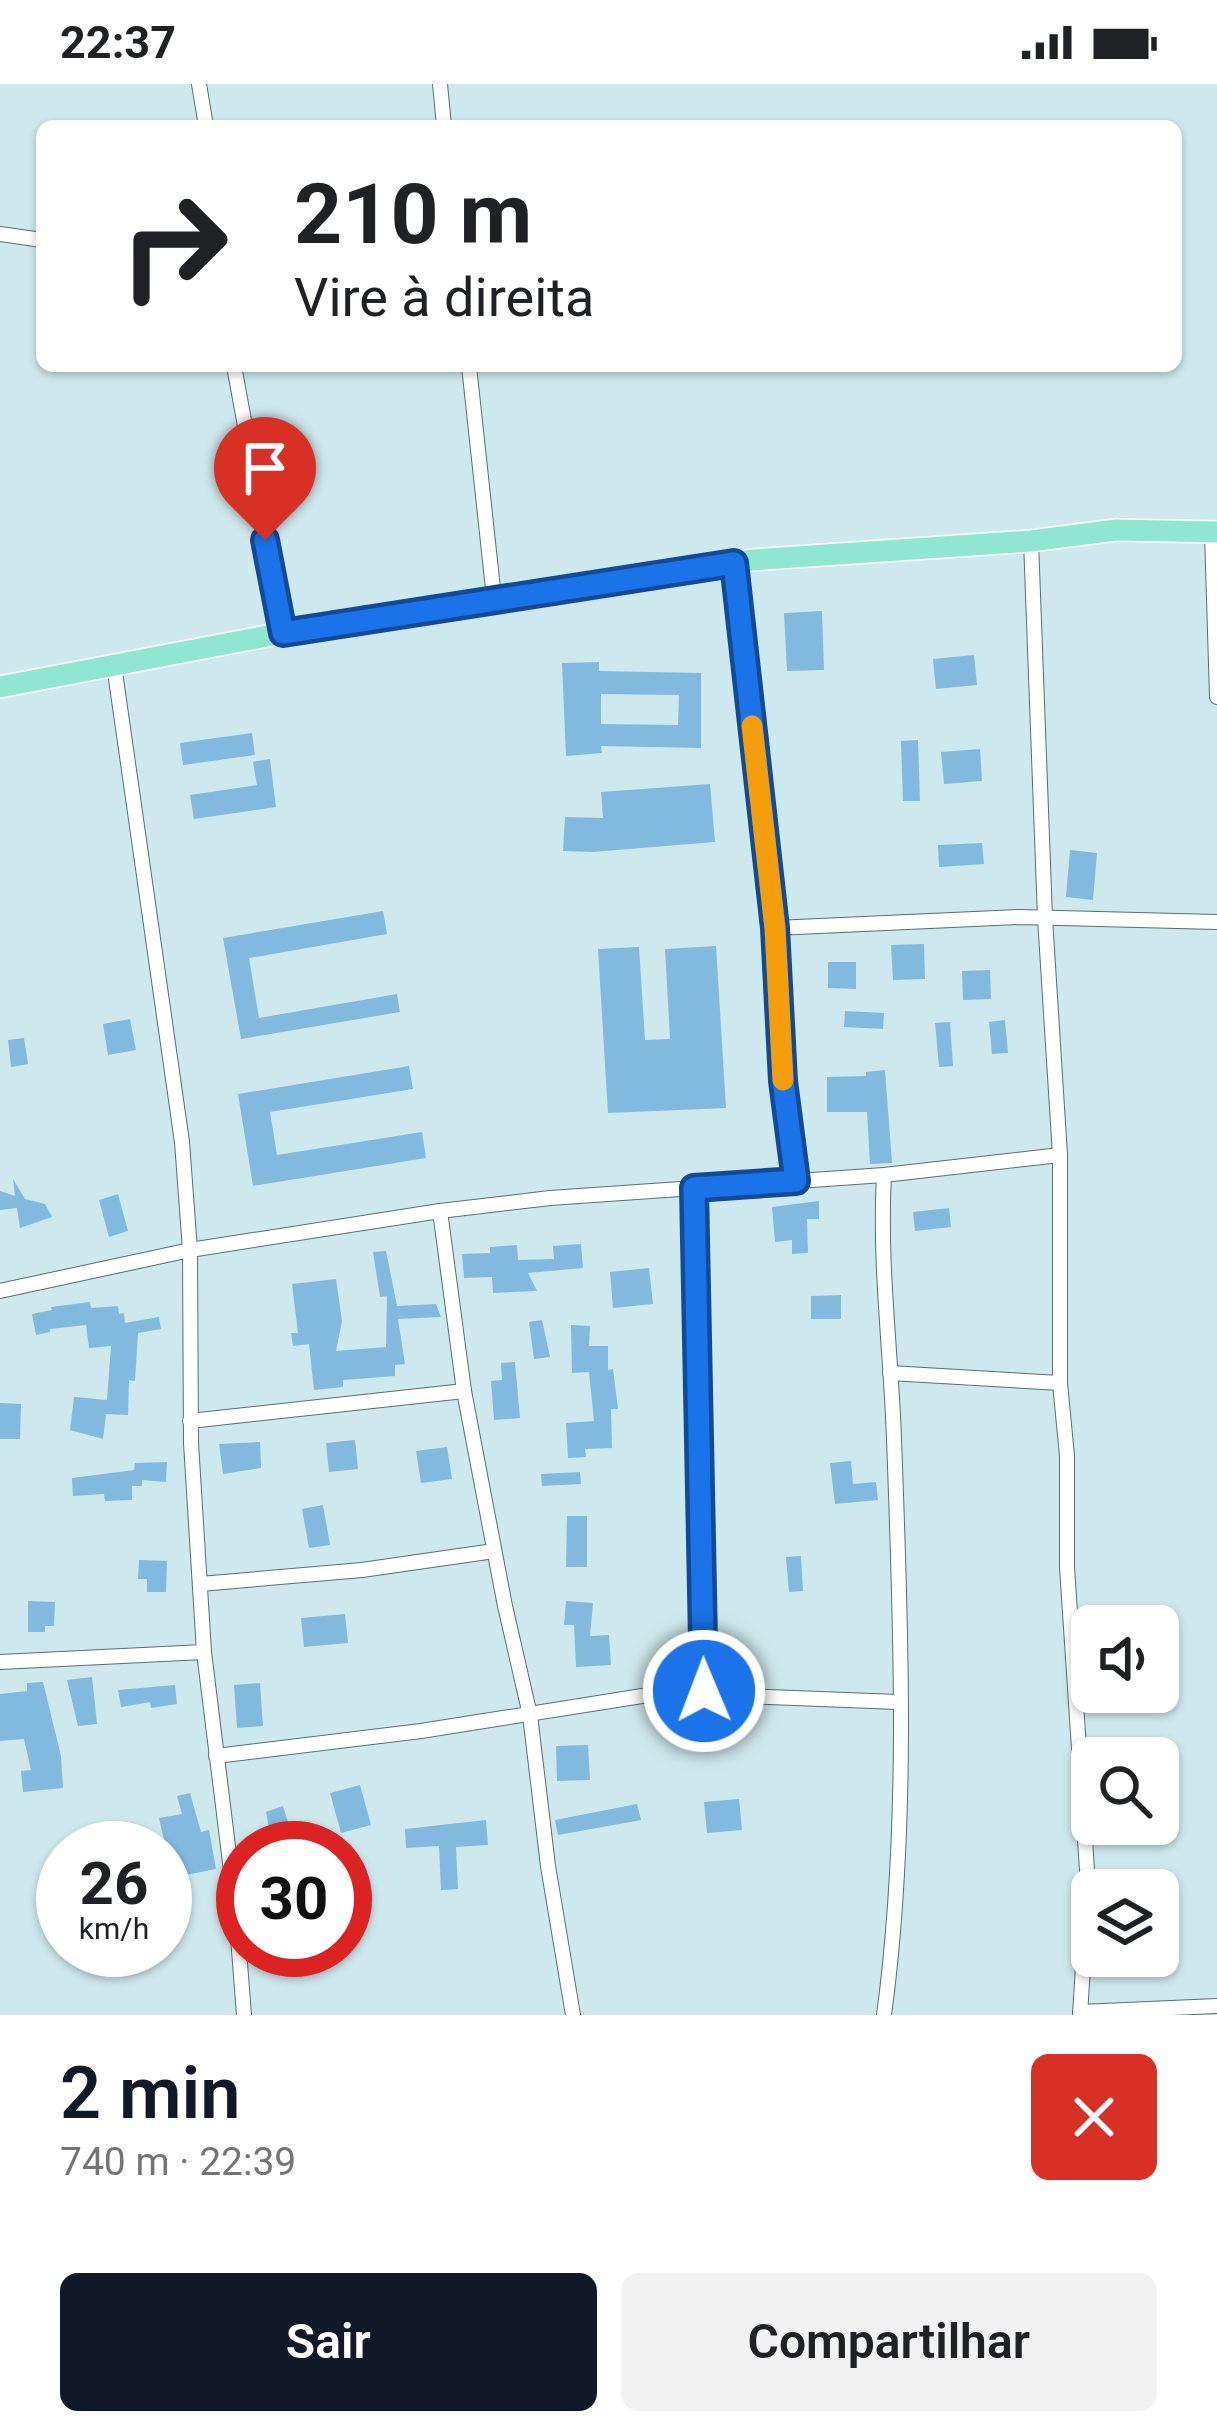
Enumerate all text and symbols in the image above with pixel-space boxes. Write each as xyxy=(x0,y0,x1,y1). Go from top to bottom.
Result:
text: 22:37 xyxy=(60,16,176,69)
text: 210 m xyxy=(294,165,532,264)
icon: right xyxy=(96,168,252,324)
text: Vire à direita xyxy=(294,266,594,329)
pin xyxy=(214,417,316,540)
icon: arrive xyxy=(232,435,298,501)
map controls xyxy=(1071,1605,1179,1977)
button: sound xyxy=(1071,1605,1179,1713)
position arrow xyxy=(641,1628,767,1754)
button: search xyxy=(1071,1737,1179,1845)
speed limit sign: 30 xyxy=(216,1821,372,1977)
text: 26 xyxy=(80,1848,148,1919)
button: layers xyxy=(1071,1869,1179,1977)
text: km/h xyxy=(79,1911,149,1946)
text: 2 min xyxy=(60,2051,241,2136)
button: close xyxy=(1031,2054,1157,2180)
text: 740 m · 22:39 xyxy=(60,2139,296,2185)
button: Sair xyxy=(60,2273,597,2411)
button: Compartilhar xyxy=(621,2273,1157,2411)

